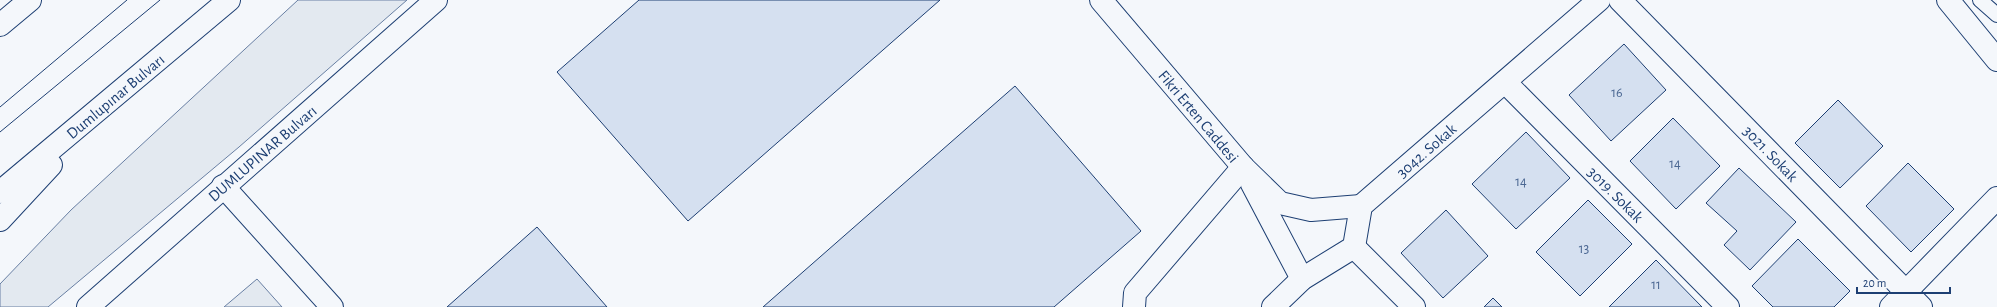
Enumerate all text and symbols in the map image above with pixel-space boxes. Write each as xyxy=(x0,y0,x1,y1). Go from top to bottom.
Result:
street label: Dumlupınar Bulvarı xyxy=(64,51,168,142)
street label: Fikri Erten Caddesi xyxy=(1155,67,1241,166)
house number: 16 xyxy=(1611,86,1623,100)
street label: DUMLUPINAR Bulvarı xyxy=(206,103,320,205)
street label: 3042. Sokak xyxy=(1394,120,1460,181)
street label: 3021. Sokak xyxy=(1740,123,1801,185)
house number: 14 xyxy=(1669,157,1681,171)
street label: 3019. Sokak xyxy=(1584,164,1647,226)
house number: 14 xyxy=(1515,175,1527,189)
house number: 13 xyxy=(1579,242,1590,256)
scale bar xyxy=(1857,269,1950,295)
text: 20 m xyxy=(1863,277,1886,289)
house number: 11 xyxy=(1651,278,1661,292)

